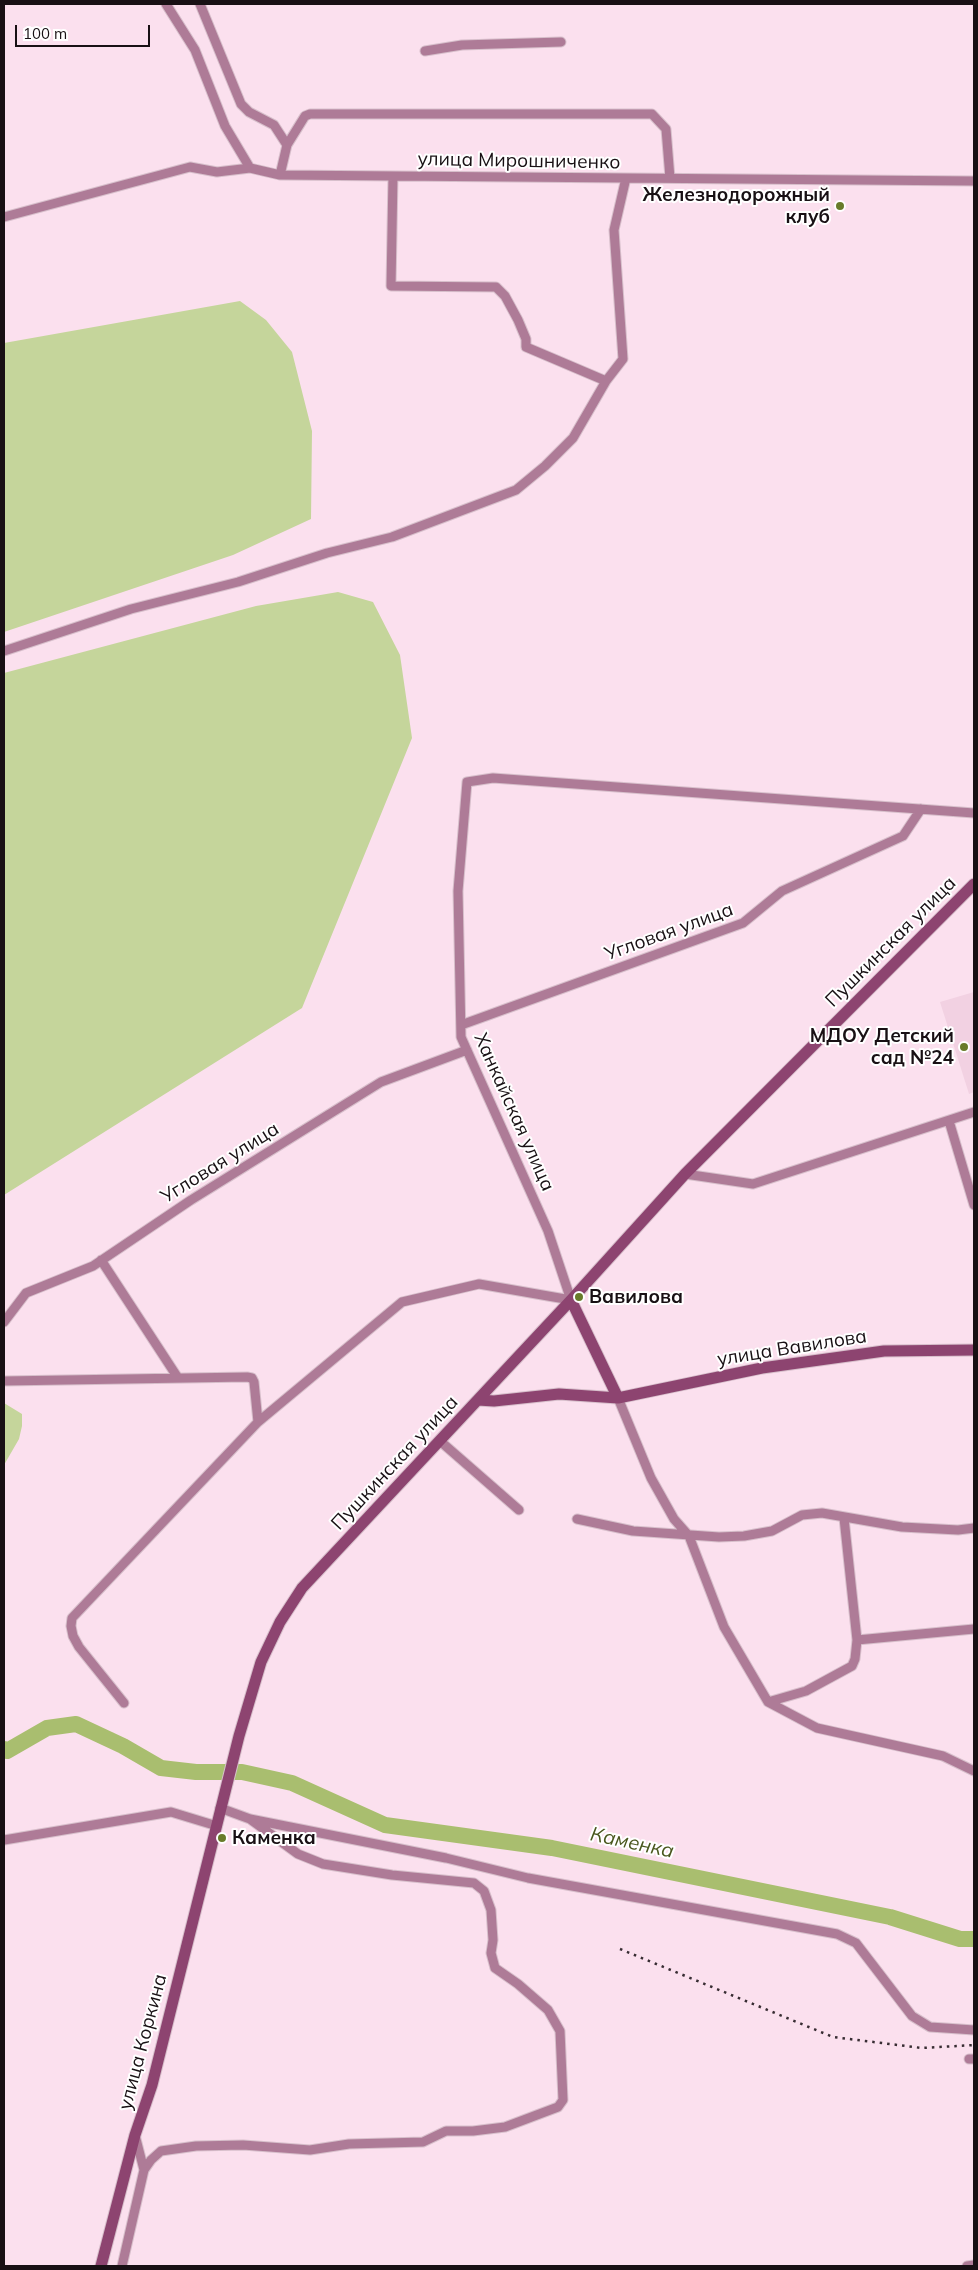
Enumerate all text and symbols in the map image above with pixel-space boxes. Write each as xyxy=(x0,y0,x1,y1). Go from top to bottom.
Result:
scale bar xyxy=(18,15,152,47)
text: 100 m xyxy=(23,24,67,43)
street label: улица Мирошниченко xyxy=(418,148,620,174)
place label: Железнодорожный клуб xyxy=(642,184,830,228)
marker: Железнодорожный клуб xyxy=(834,200,846,212)
street label: Пушкинская улица xyxy=(821,872,961,1012)
street label: Угловая улица xyxy=(602,898,736,966)
place label: МДОУ Детский сад №24 xyxy=(810,1025,954,1069)
street label: Ханкайская улица xyxy=(469,1029,559,1195)
marker: МДОУ Детский сад №24 xyxy=(958,1041,970,1053)
street label: Угловая улица xyxy=(157,1118,283,1208)
place label: Вавилова xyxy=(589,1286,683,1308)
marker: Вавилова xyxy=(573,1291,585,1303)
street label: улица Вавилова xyxy=(716,1325,868,1371)
street label: Пушкинская улица xyxy=(327,1391,463,1535)
water label: Каменка xyxy=(588,1822,676,1864)
place label: Каменка xyxy=(232,1827,316,1849)
marker: Каменка xyxy=(216,1832,228,1844)
street label: улица Коркина xyxy=(114,1972,172,2112)

